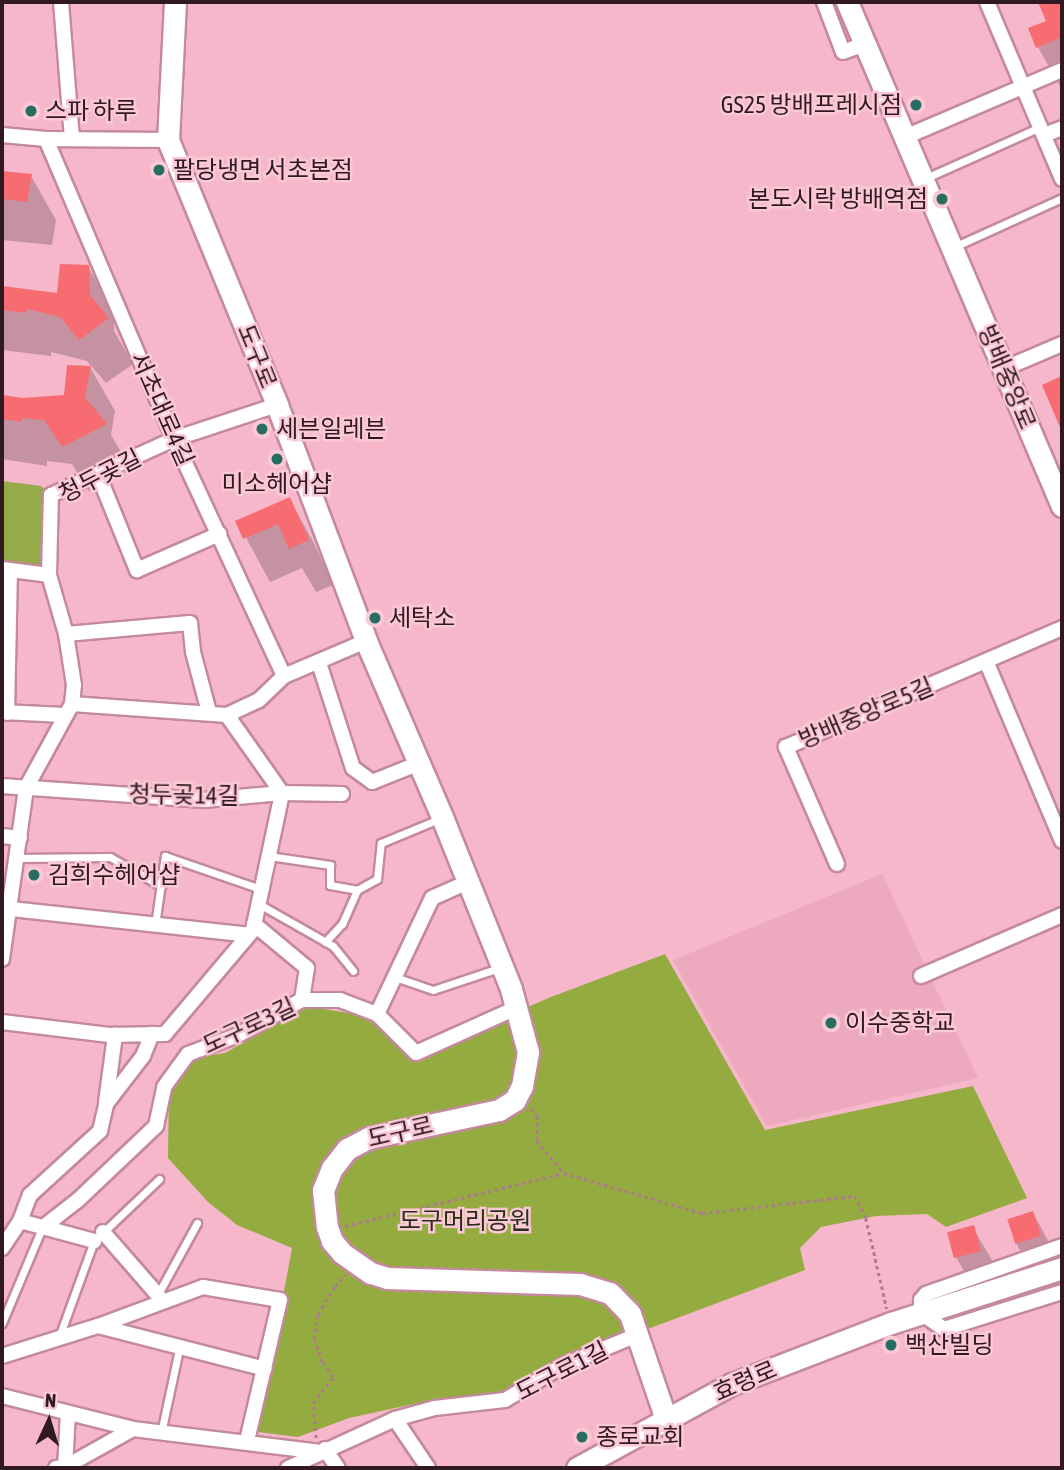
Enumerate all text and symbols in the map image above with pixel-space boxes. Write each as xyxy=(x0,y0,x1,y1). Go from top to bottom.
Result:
place label: GS25 방배프레시점 xyxy=(721,91,902,119)
place label: 스파 하루 xyxy=(45,97,137,125)
marker: GS25 방배프레시점 xyxy=(908,97,924,113)
marker: 스파 하루 xyxy=(23,103,39,119)
place label: 팔당냉면 서초본점 xyxy=(173,156,353,184)
marker: 팔당냉면 서초본점 xyxy=(151,162,167,178)
place label: 본도시락 방배역점 xyxy=(748,185,928,213)
marker: 본도시락 방배역점 xyxy=(934,191,950,207)
street label: 도구로 xyxy=(231,320,283,392)
street label: 방배중앙로 xyxy=(972,321,1042,433)
street label: 서초대로4길 xyxy=(124,348,200,470)
place label: 세븐일레븐 xyxy=(276,415,386,443)
marker: 세븐일레븐 xyxy=(254,421,270,437)
street label: 청두곶길 xyxy=(54,443,146,509)
marker: 미소헤어샵 xyxy=(269,451,285,467)
place label: 미소헤어샵 xyxy=(222,470,332,498)
place label: 세탁소 xyxy=(389,604,455,632)
marker: 세탁소 xyxy=(367,610,383,626)
street label: 방배중앙로5길 xyxy=(794,672,938,754)
street label: 청두곶14길 xyxy=(128,780,240,810)
place label: 김희수헤어샵 xyxy=(48,861,180,889)
marker: 김희수헤어샵 xyxy=(26,867,42,883)
street label: 도구로3길 xyxy=(198,992,300,1060)
place label: 이수중학교 xyxy=(845,1009,955,1037)
marker: 이수중학교 xyxy=(823,1015,839,1031)
street label: 도구로 xyxy=(364,1111,436,1153)
park label: 도구머리공원 xyxy=(399,1207,531,1235)
place label: 백산빌딩 xyxy=(905,1331,993,1359)
street label: 도구로1길 xyxy=(511,1336,613,1406)
marker: 백산빌딩 xyxy=(883,1337,899,1353)
street label: 효령로 xyxy=(709,1355,781,1407)
north arrow xyxy=(14,1386,84,1456)
text: N xyxy=(44,1389,57,1411)
place label: 종로교회 xyxy=(596,1423,684,1451)
marker: 종로교회 xyxy=(574,1429,590,1445)

